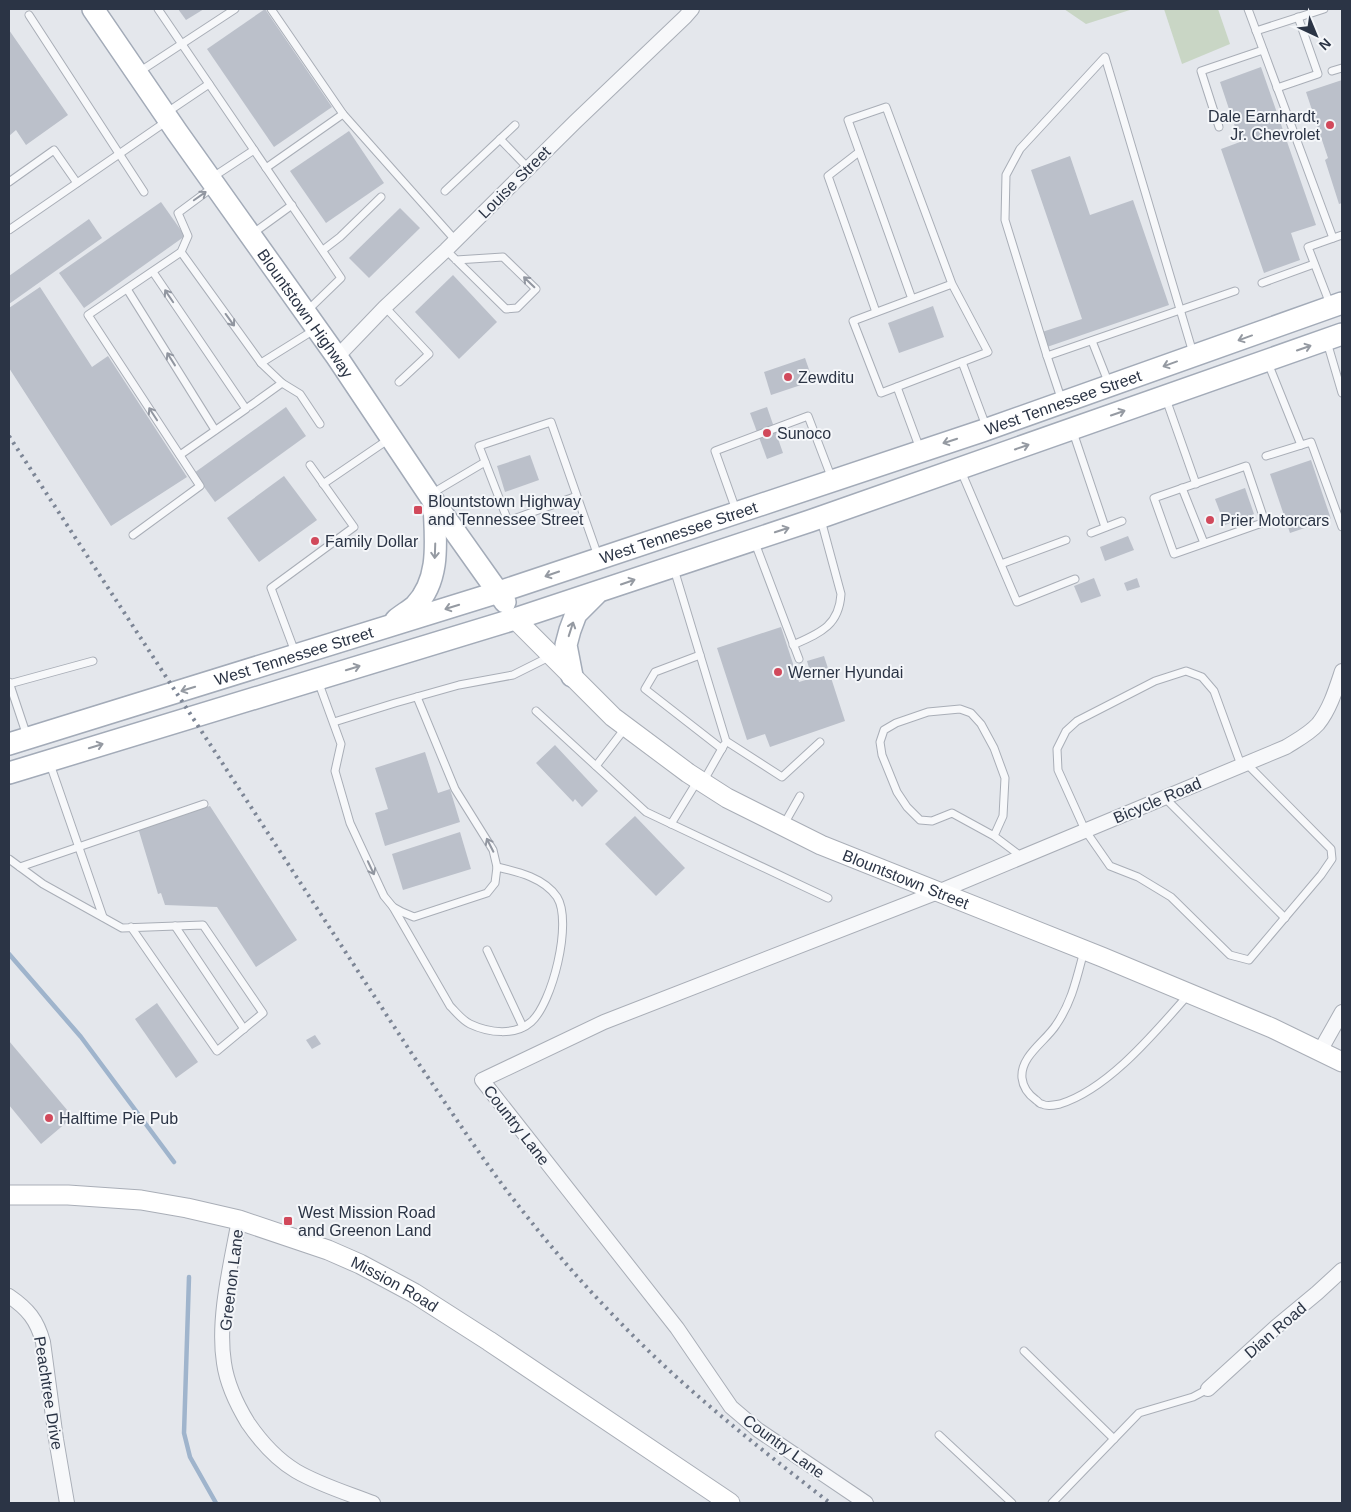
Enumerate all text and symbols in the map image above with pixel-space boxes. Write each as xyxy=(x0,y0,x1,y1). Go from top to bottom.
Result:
north arrow xyxy=(1291,10,1341,60)
text: N xyxy=(1316,35,1334,54)
place label: Dale Earnhardt, Jr. Chevrolet xyxy=(1208,108,1321,143)
marker: Dale Earnhardt, Jr. Chevrolet xyxy=(1324,119,1336,131)
street label: Louise Street xyxy=(475,143,554,222)
one-way arrow xyxy=(193,191,207,201)
street label: Blountstown Highway xyxy=(254,246,356,381)
one-way arrow xyxy=(523,275,535,288)
one-way arrow xyxy=(164,289,174,303)
one-way arrow xyxy=(225,313,235,327)
one-way arrow xyxy=(1238,334,1253,343)
one-way arrow xyxy=(1296,342,1312,352)
one-way arrow xyxy=(165,353,175,367)
one-way arrow xyxy=(1163,360,1178,369)
street label: West Tennessee Street xyxy=(982,367,1144,438)
place label: Zewditu xyxy=(798,369,854,386)
marker: Zewditu xyxy=(782,371,794,383)
one-way arrow xyxy=(148,407,159,421)
one-way arrow xyxy=(1109,408,1125,417)
place label: Sunoco xyxy=(777,425,831,442)
marker: Sunoco xyxy=(761,427,773,439)
one-way arrow xyxy=(942,437,958,447)
one-way arrow xyxy=(1013,441,1029,451)
place label: Blountstown Highway and Tennessee Street xyxy=(428,493,584,528)
street label: West Tennessee Street xyxy=(598,498,760,567)
marker: Blountstown Highway and Tennessee Street xyxy=(412,504,424,516)
place label: Prier Motorcars xyxy=(1220,512,1329,529)
marker: Prier Motorcars xyxy=(1204,514,1216,526)
one-way arrow xyxy=(774,525,789,534)
place label: Family Dollar xyxy=(325,533,419,550)
marker: Family Dollar xyxy=(309,535,321,547)
one-way arrow xyxy=(431,542,440,558)
one-way arrow xyxy=(545,570,561,580)
one-way arrow xyxy=(620,576,636,586)
one-way arrow xyxy=(444,602,460,612)
one-way arrow xyxy=(566,621,576,637)
street label: West Tennessee Street xyxy=(212,623,376,689)
one-way arrow xyxy=(345,663,361,673)
place label: Werner Hyundai xyxy=(788,664,903,681)
marker: Werner Hyundai xyxy=(772,666,784,678)
one-way arrow xyxy=(181,684,197,694)
one-way arrow xyxy=(88,741,104,751)
street label: Bicycle Road xyxy=(1111,774,1203,827)
one-way arrow xyxy=(485,838,494,853)
street label: Blountstown Street xyxy=(840,847,972,912)
one-way arrow xyxy=(366,860,376,875)
street label: Country Lane xyxy=(480,1082,553,1168)
place label: Halftime Pie Pub xyxy=(59,1110,178,1127)
marker: Halftime Pie Pub xyxy=(43,1112,55,1124)
place label: West Mission Road and Greenon Land xyxy=(298,1204,436,1239)
marker: West Mission Road and Greenon Land xyxy=(282,1215,294,1227)
street label: Greenon Lane xyxy=(217,1228,246,1332)
street label: Mission Road xyxy=(349,1253,441,1315)
street label: Dian Road xyxy=(1241,1299,1309,1362)
street label: Peachtree Drive xyxy=(31,1335,66,1451)
street label: Country Lane xyxy=(740,1411,828,1482)

